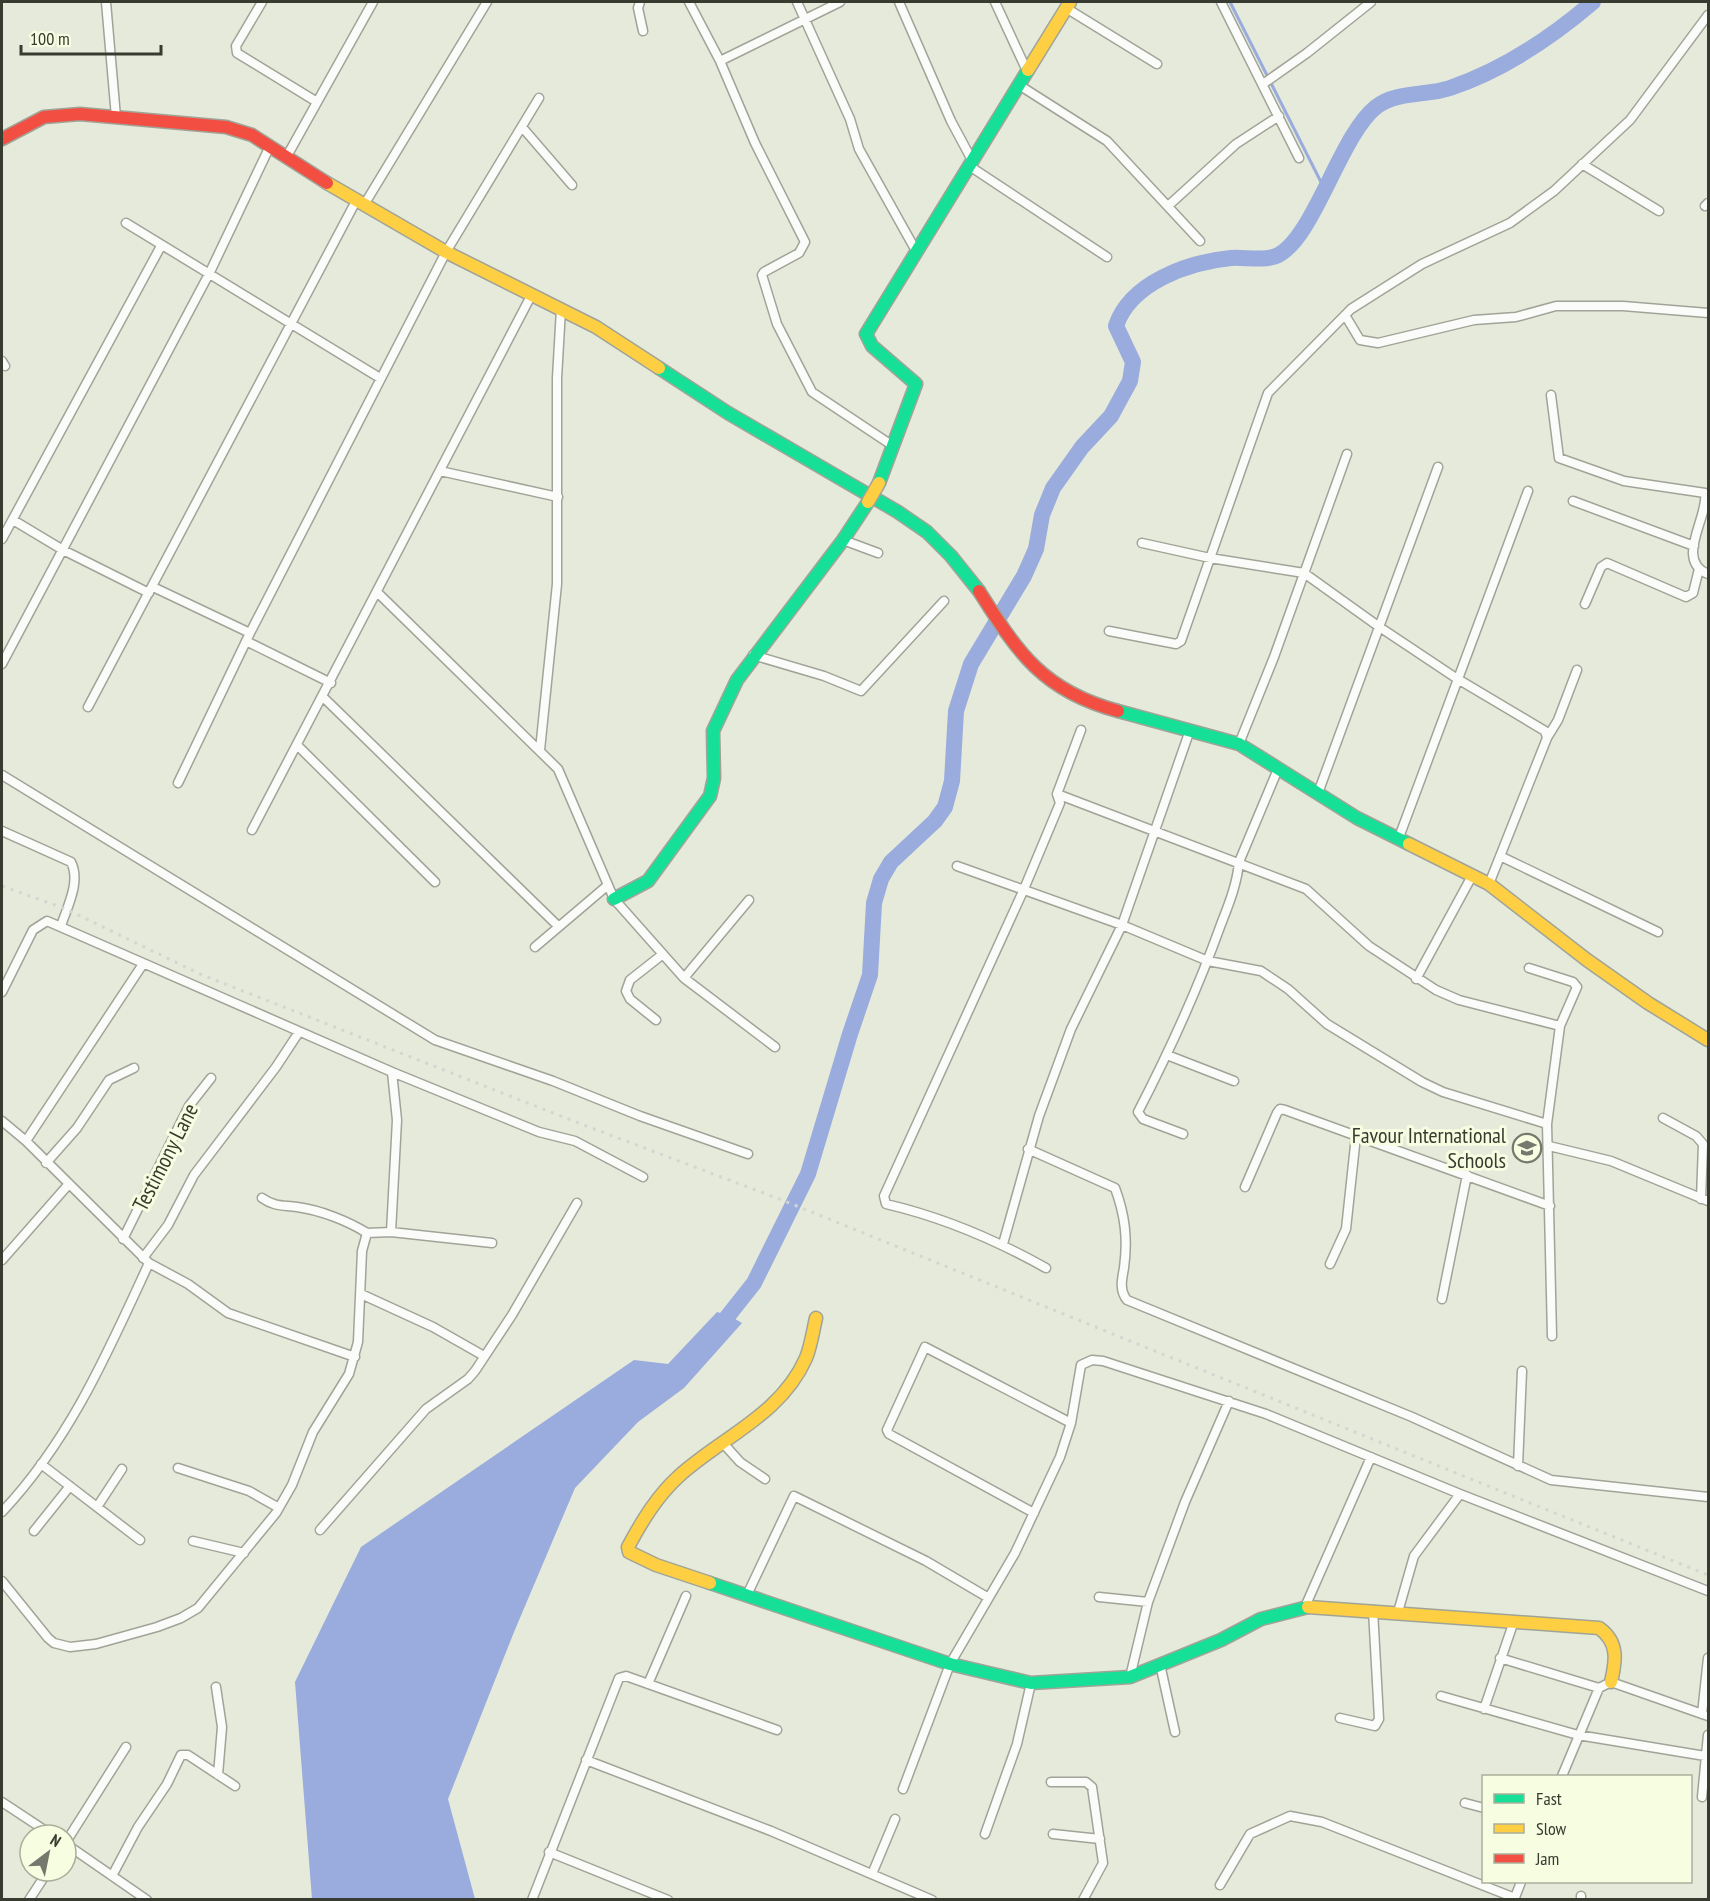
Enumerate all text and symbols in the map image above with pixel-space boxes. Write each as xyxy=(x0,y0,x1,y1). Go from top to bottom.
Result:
scale bar xyxy=(21,18,160,56)
text: 100 m xyxy=(30,27,70,50)
street label: Testimony Lane xyxy=(126,1098,204,1216)
place label: Favour International Schools xyxy=(1352,1121,1507,1174)
school or university icon: Favour International Schools xyxy=(1511,1132,1543,1164)
legend xyxy=(1482,1775,1692,1883)
text: Fast xyxy=(1536,1787,1562,1810)
text: Slow xyxy=(1536,1817,1567,1840)
north arrow xyxy=(18,1823,78,1883)
text: N xyxy=(47,1830,65,1851)
text: Jam xyxy=(1535,1847,1559,1870)

